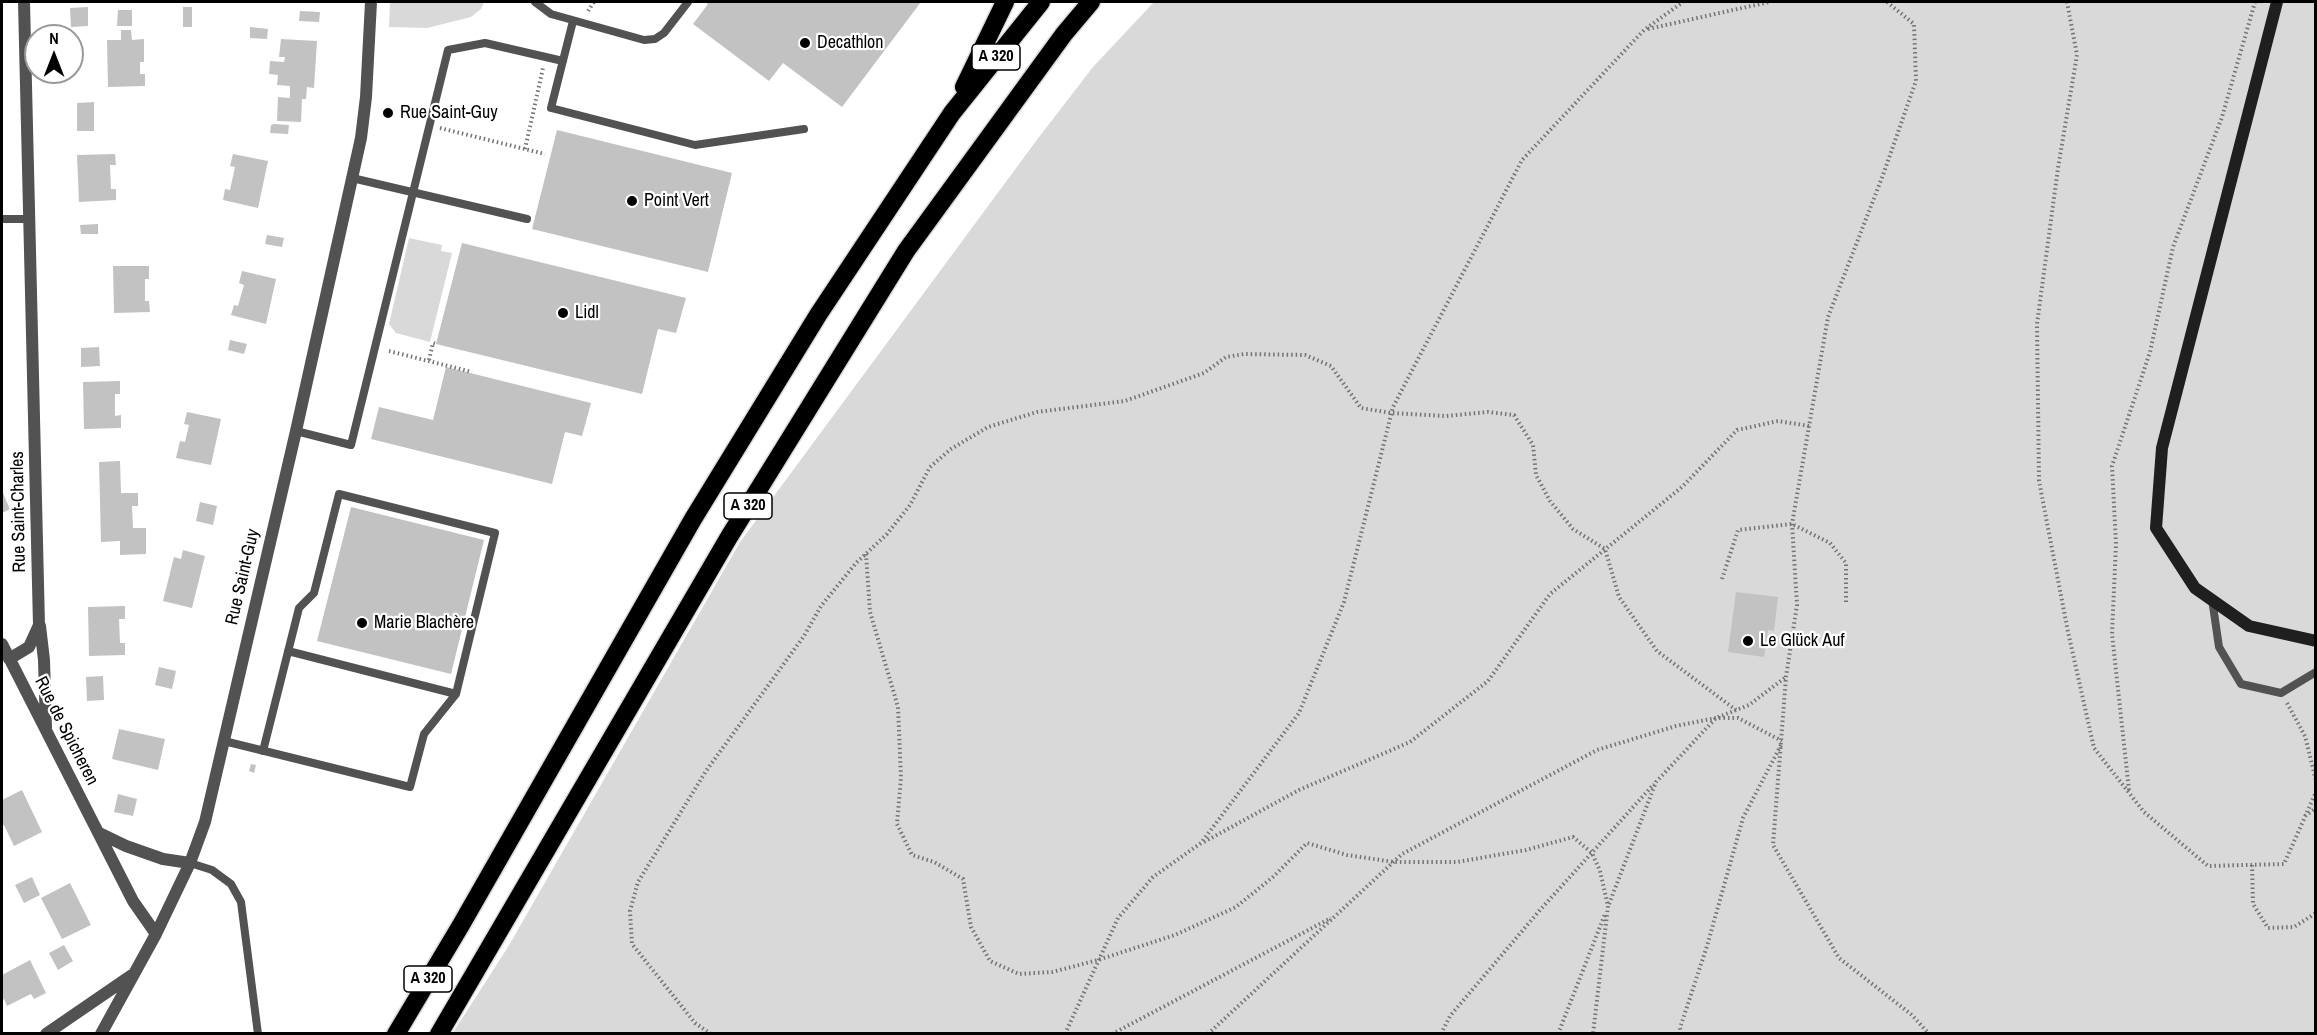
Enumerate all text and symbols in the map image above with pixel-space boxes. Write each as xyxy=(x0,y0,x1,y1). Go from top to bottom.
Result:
north arrow xyxy=(24,24,84,84)
text: N xyxy=(49,27,59,49)
place label: Decathlon xyxy=(817,32,883,54)
marker: Decathlon xyxy=(798,36,812,50)
road number: A 320 xyxy=(972,44,1020,70)
place label: Rue Saint-Guy xyxy=(400,102,498,124)
marker: Rue Saint-Guy xyxy=(381,106,395,120)
place label: Point Vert xyxy=(644,190,709,212)
marker: Point Vert xyxy=(625,194,639,208)
place label: Lidl xyxy=(575,302,599,324)
marker: Lidl xyxy=(556,306,570,320)
street label: Rue Saint-Charles xyxy=(7,451,31,573)
road number: A 320 xyxy=(724,493,772,519)
street label: Rue Saint-Guy xyxy=(221,527,265,627)
place label: Marie Blachère xyxy=(374,612,474,634)
marker: Marie Blachère xyxy=(355,616,369,630)
place label: Le Glück Auf xyxy=(1760,630,1845,652)
marker: Le Glück Auf xyxy=(1741,634,1755,648)
street label: Rue de Spicheren xyxy=(29,673,103,789)
road number: A 320 xyxy=(404,966,452,992)

